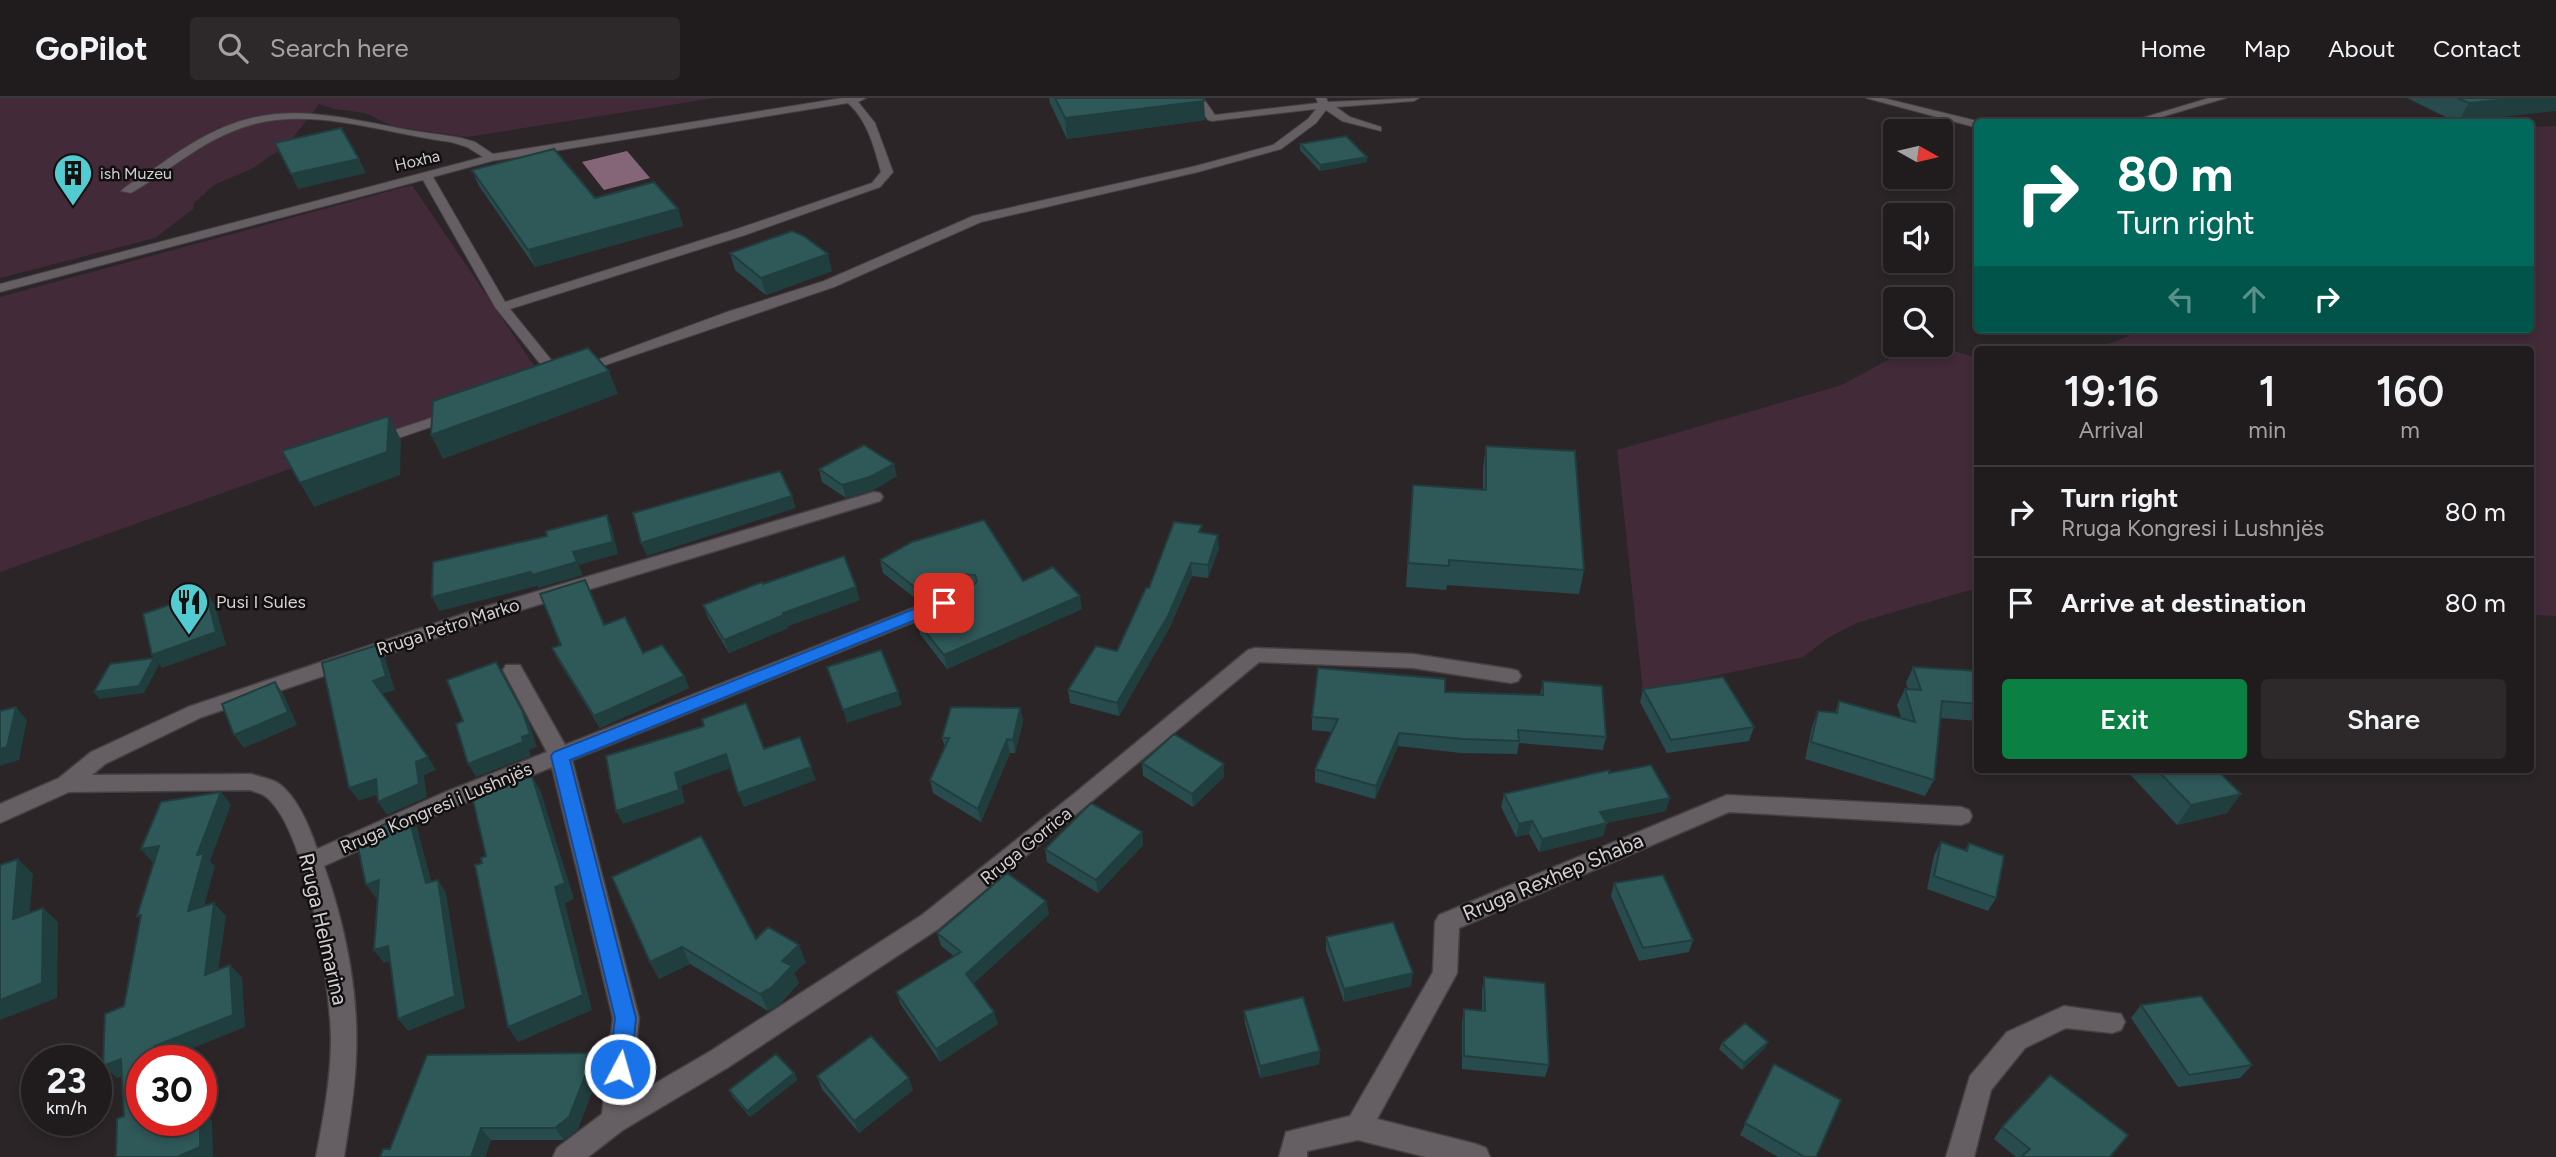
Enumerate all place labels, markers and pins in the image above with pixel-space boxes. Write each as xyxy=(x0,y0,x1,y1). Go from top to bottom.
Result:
building icon: ish Muzeu xyxy=(52,152,94,207)
place label: ish Muzeu xyxy=(100,164,172,183)
pin xyxy=(914,573,974,633)
restaurant icon: Pusi I Sules xyxy=(168,581,210,636)
place label: Pusi I Sules xyxy=(216,591,306,613)

